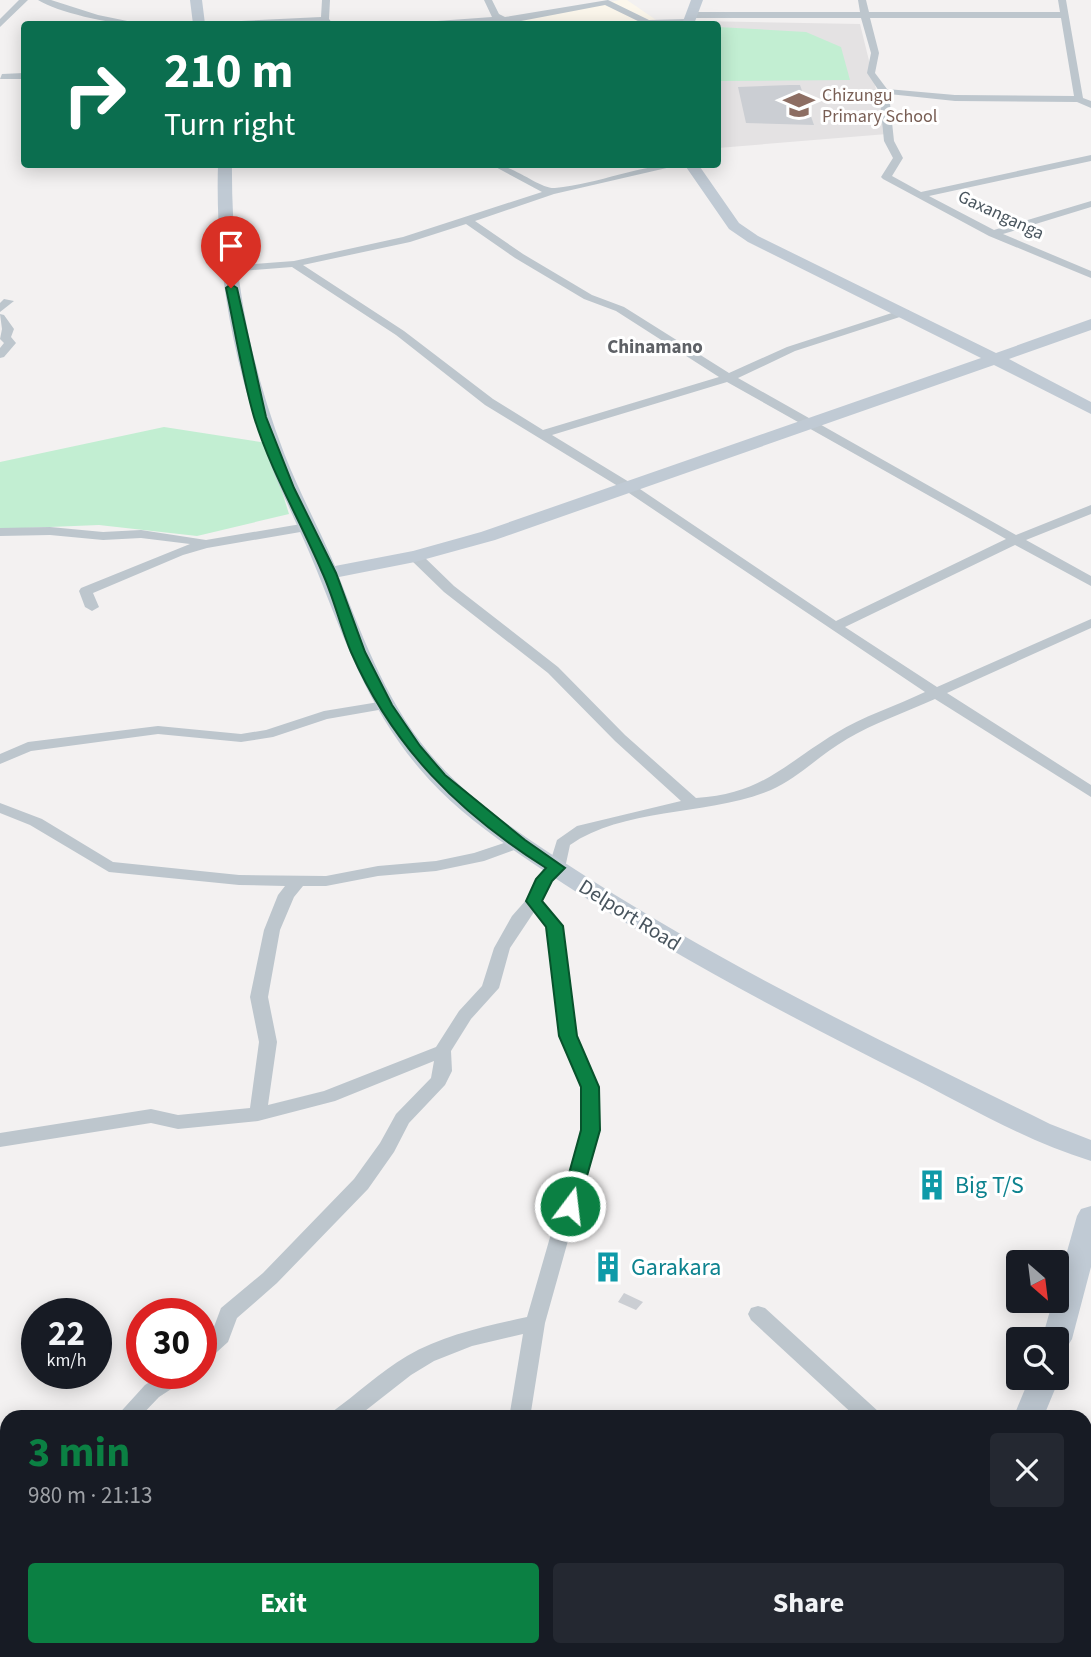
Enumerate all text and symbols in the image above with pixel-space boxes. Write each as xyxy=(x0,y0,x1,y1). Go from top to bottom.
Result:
text: 210 m xyxy=(164,37,293,107)
icon: right xyxy=(49,49,140,140)
place label: Chizungu Primary School xyxy=(822,83,937,129)
school or university icon: Chizungu Primary School xyxy=(782,88,816,122)
text: Turn right xyxy=(164,102,295,148)
street label: Gaxanganga xyxy=(954,184,1048,246)
pin xyxy=(201,216,261,288)
icon: arrive xyxy=(212,227,250,265)
district label: Chinamano xyxy=(607,334,703,361)
street label: Delport Road xyxy=(573,872,687,958)
building icon: Big T/S xyxy=(915,1168,949,1202)
place label: Big T/S xyxy=(955,1168,1024,1203)
position arrow xyxy=(533,1169,607,1243)
building icon: Garakara xyxy=(591,1250,625,1284)
place label: Garakara xyxy=(631,1250,721,1285)
north arrow xyxy=(1006,1250,1069,1312)
map controls xyxy=(1006,1250,1069,1390)
speed limit sign: 30 xyxy=(126,1298,217,1389)
text: 22 xyxy=(48,1309,85,1359)
button: search xyxy=(1006,1327,1069,1390)
text: km/h xyxy=(47,1348,86,1373)
text: 3 min xyxy=(28,1423,130,1483)
button: close xyxy=(990,1433,1064,1507)
text: 980 m · 21:13 xyxy=(28,1479,152,1512)
button: Exit xyxy=(28,1563,539,1643)
button: Share xyxy=(553,1563,1064,1643)

